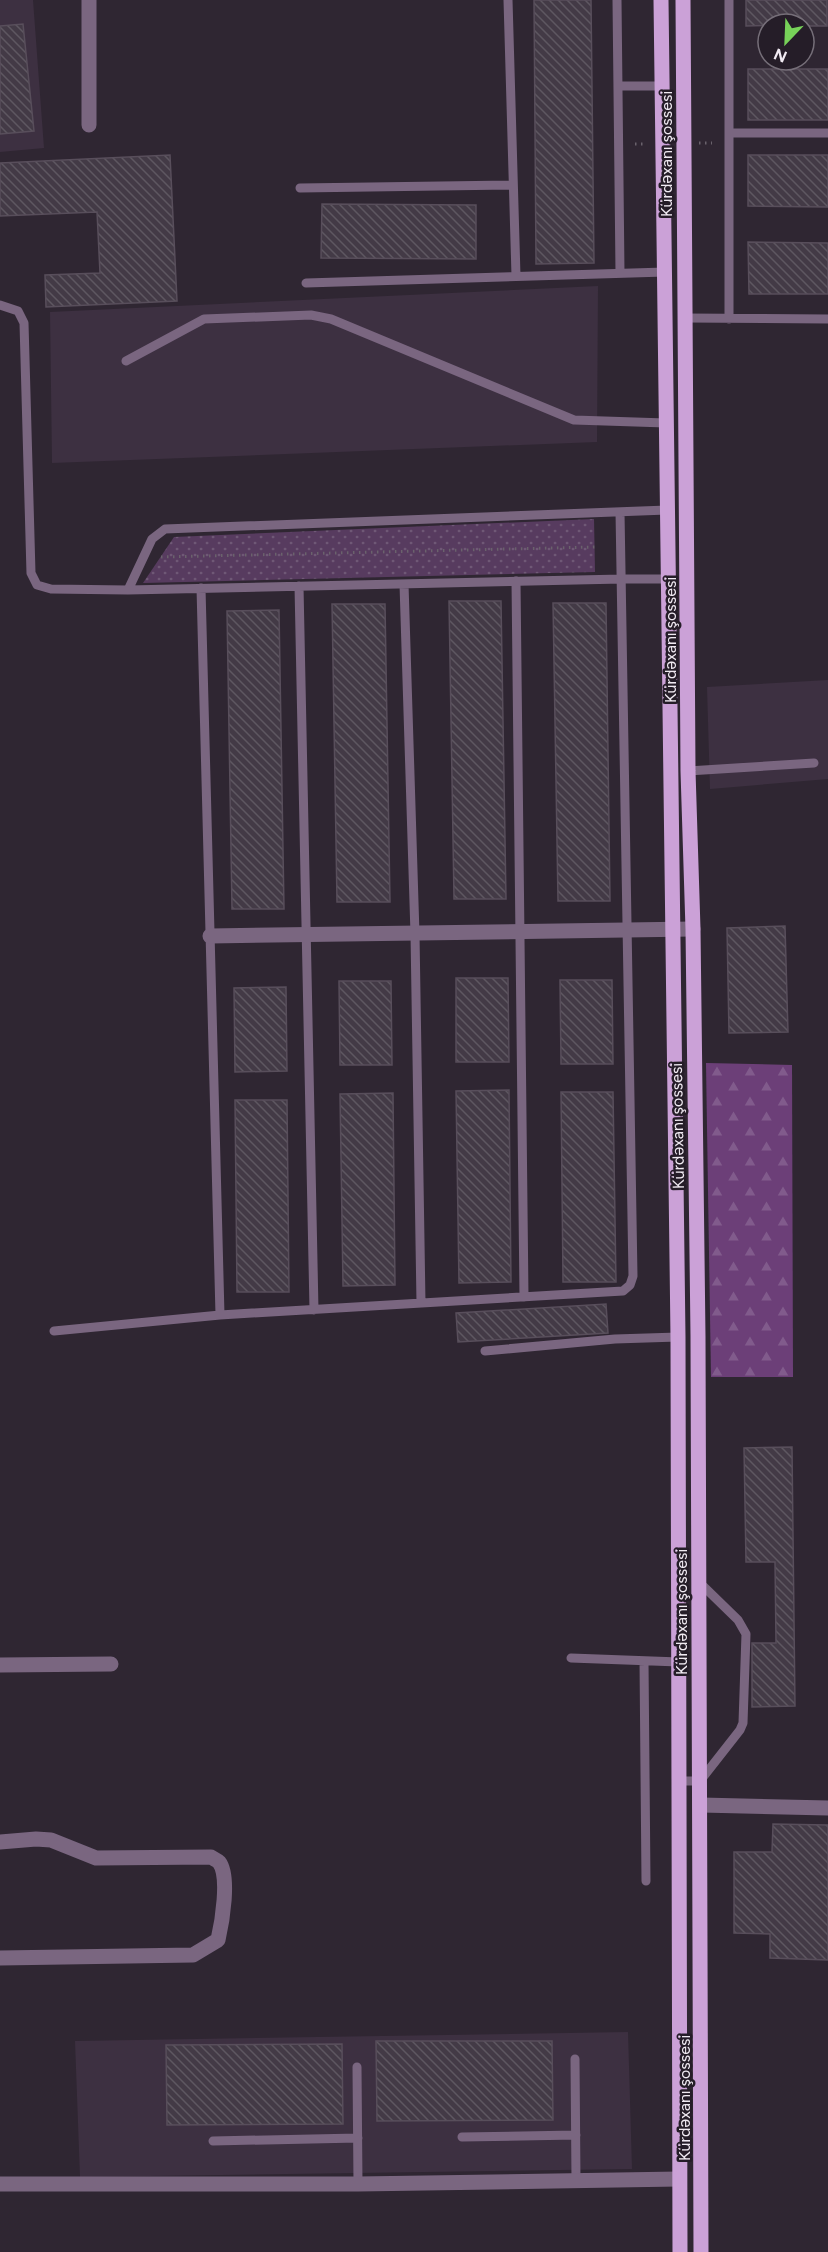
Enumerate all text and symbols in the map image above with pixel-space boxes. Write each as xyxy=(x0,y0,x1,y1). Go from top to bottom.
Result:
north arrow xyxy=(756,12,816,72)
text: N xyxy=(771,44,790,67)
street label: Kürdəxanı şossesi xyxy=(657,91,676,217)
street label: Kürdəxanı şossesi xyxy=(661,577,680,703)
street label: Kürdəxanı şossesi xyxy=(667,1063,688,1189)
street label: Kürdəxanı şossesi xyxy=(672,1549,691,1675)
street label: Kürdəxanı şossesi xyxy=(675,2035,694,2161)

